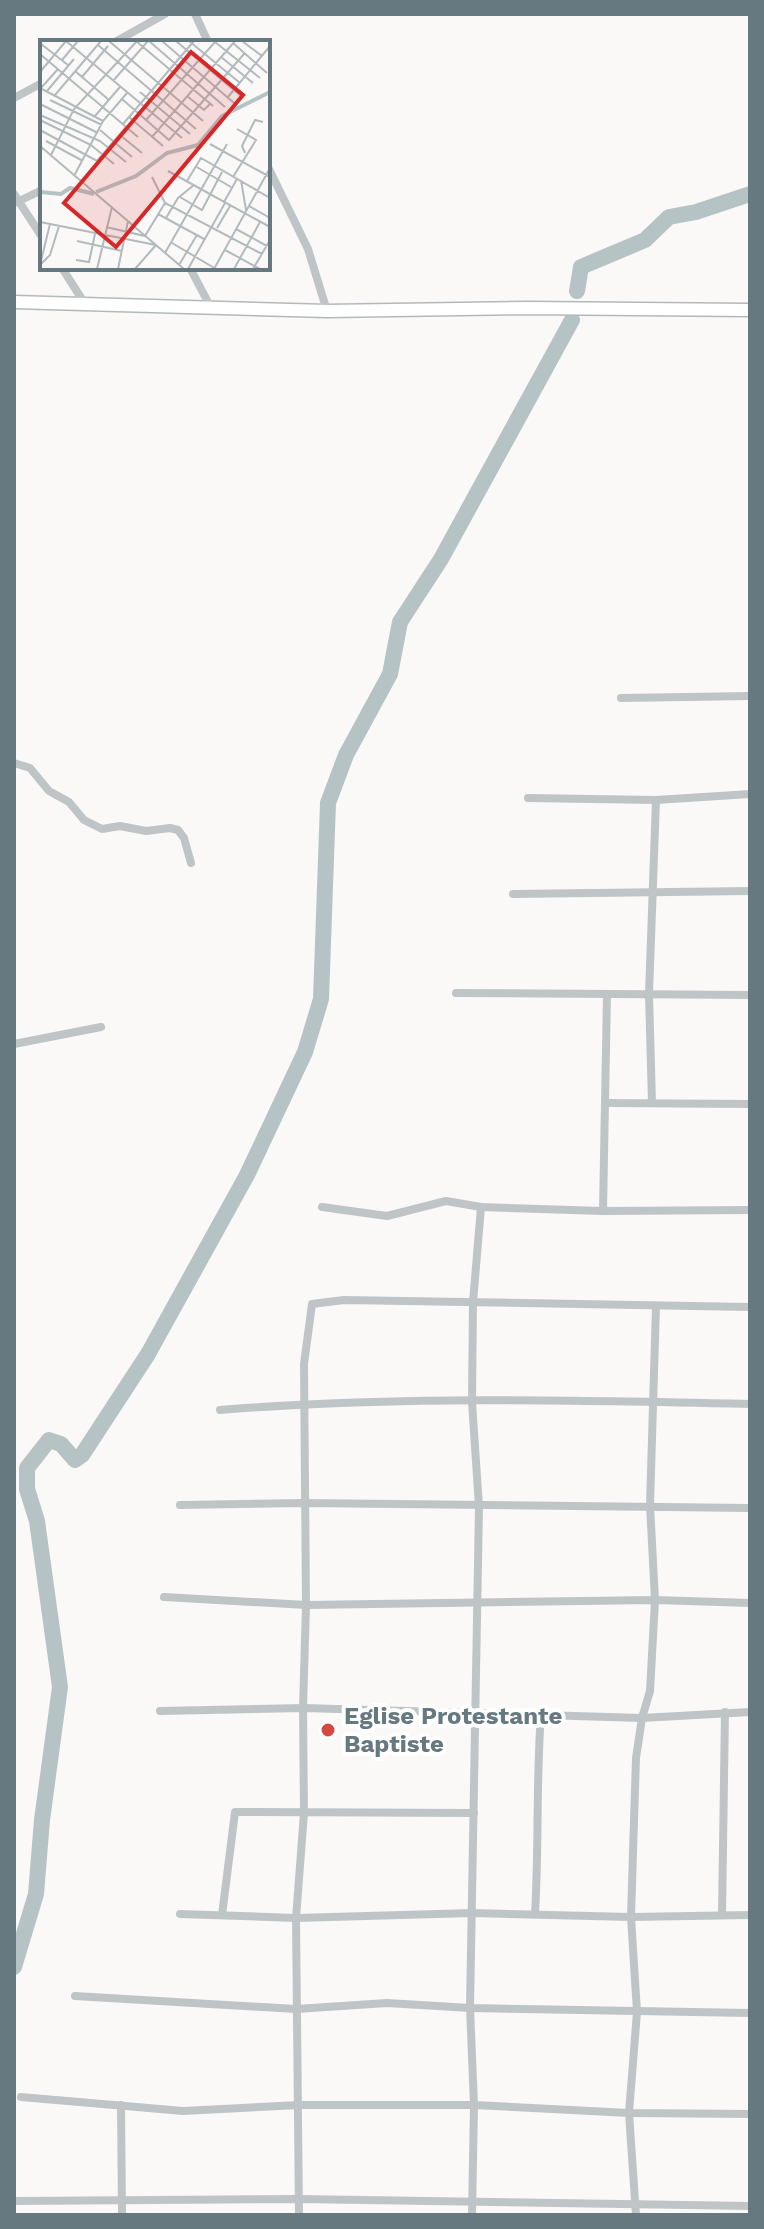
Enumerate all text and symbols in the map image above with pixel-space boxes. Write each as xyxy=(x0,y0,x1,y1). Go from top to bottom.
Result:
inset map xyxy=(40,40,270,270)
place label: Eglise Protestante Baptiste xyxy=(344,1702,562,1758)
marker: Eglise Protestante Baptiste xyxy=(319,1721,337,1739)

